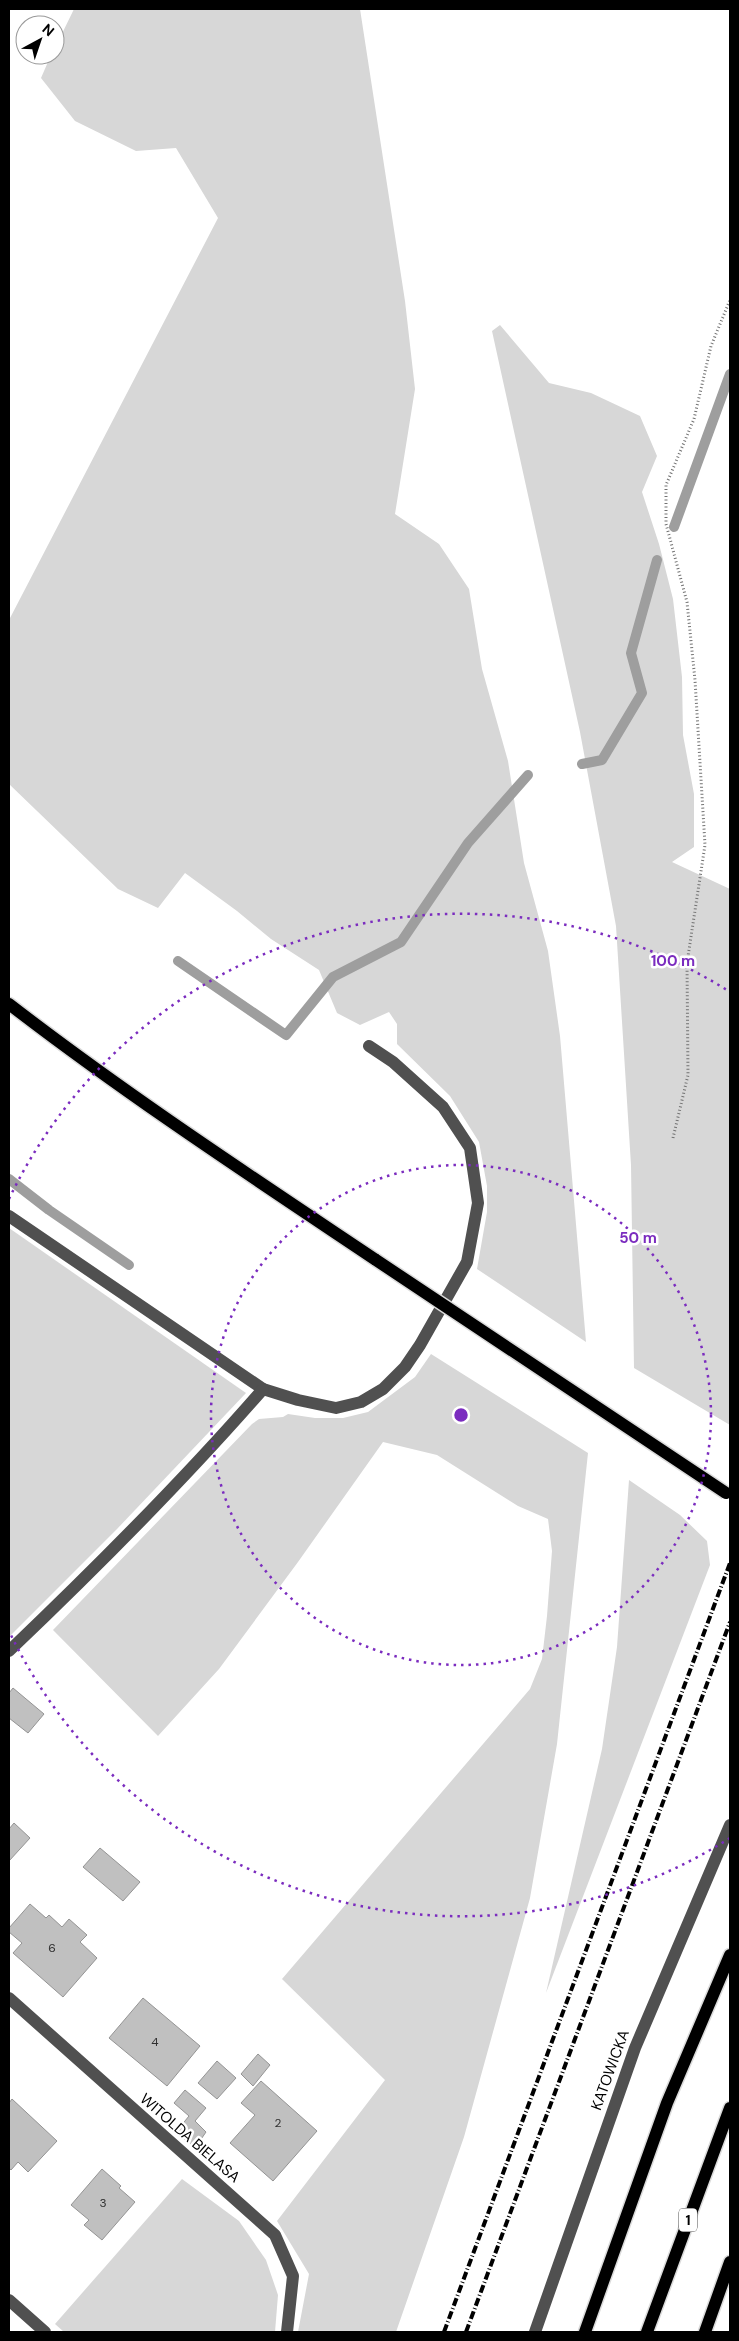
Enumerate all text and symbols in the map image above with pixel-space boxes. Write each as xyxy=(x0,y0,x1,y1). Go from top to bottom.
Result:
north arrow xyxy=(15,15,65,65)
text: N xyxy=(39,20,58,40)
text: 100 m xyxy=(651,951,695,971)
text: 50 m xyxy=(619,1228,657,1248)
centre of rings xyxy=(452,1406,470,1424)
house number: 6 xyxy=(48,1940,56,1956)
street label: KATOWICKA xyxy=(586,2027,634,2113)
house number: 4 xyxy=(151,2034,159,2050)
street label: WITOLDA BIELASA xyxy=(136,2089,244,2187)
house number: 2 xyxy=(275,2115,282,2131)
house number: 3 xyxy=(99,2195,107,2211)
road number: 1 xyxy=(679,2208,697,2232)

